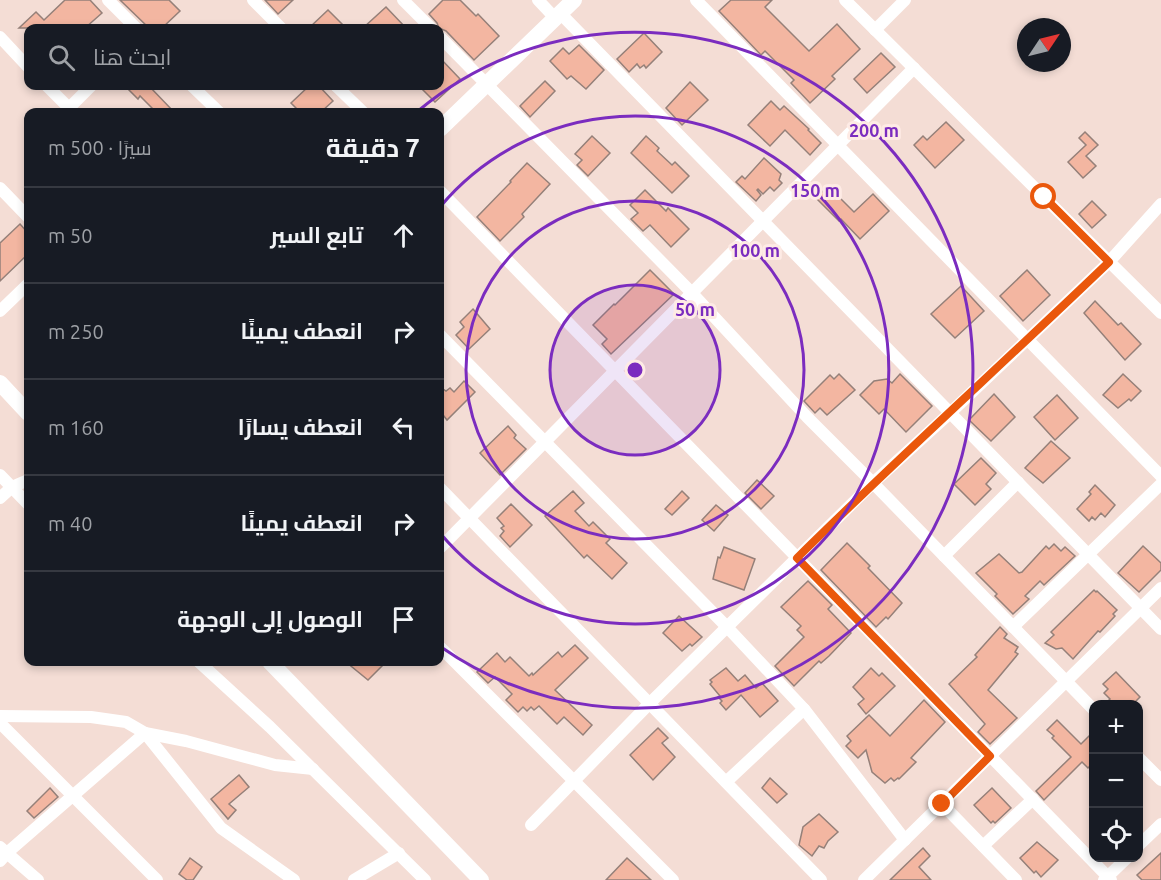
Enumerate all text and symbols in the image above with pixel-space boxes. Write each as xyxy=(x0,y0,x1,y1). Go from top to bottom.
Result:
north arrow xyxy=(1017,18,1071,72)
search box xyxy=(24,24,444,90)
icon: search xyxy=(45,41,78,74)
text: ابحث هنا xyxy=(93,44,172,69)
text: 200 m xyxy=(849,120,899,140)
text: 7 دقيقة xyxy=(326,133,420,162)
text: سيرًا · 500 m xyxy=(48,136,152,159)
text: 150 m xyxy=(790,180,840,200)
route start xyxy=(1030,183,1056,209)
icon: ahead xyxy=(387,219,420,252)
text: تابع السير xyxy=(270,222,363,247)
text: 50 m xyxy=(48,224,92,247)
text: 100 m xyxy=(730,240,780,260)
text: 50 m xyxy=(675,299,715,319)
icon: right xyxy=(387,315,420,348)
text: انعطف يمينًا xyxy=(241,318,363,343)
text: 250 m xyxy=(48,320,104,343)
centre of rings xyxy=(625,360,645,380)
icon: left xyxy=(387,411,420,444)
text: انعطف يسارًا xyxy=(238,414,363,439)
text: 160 m xyxy=(48,416,104,439)
icon: right xyxy=(387,507,420,540)
text: انعطف يمينًا xyxy=(241,510,363,535)
text: 40 m xyxy=(48,512,92,535)
icon: arrive xyxy=(387,603,420,636)
text: الوصول إلى الوجهة xyxy=(177,606,363,631)
map controls xyxy=(1089,700,1143,862)
button: + xyxy=(1089,700,1143,754)
button: − xyxy=(1089,754,1143,808)
route end xyxy=(928,790,954,816)
button: locate xyxy=(1089,808,1143,862)

